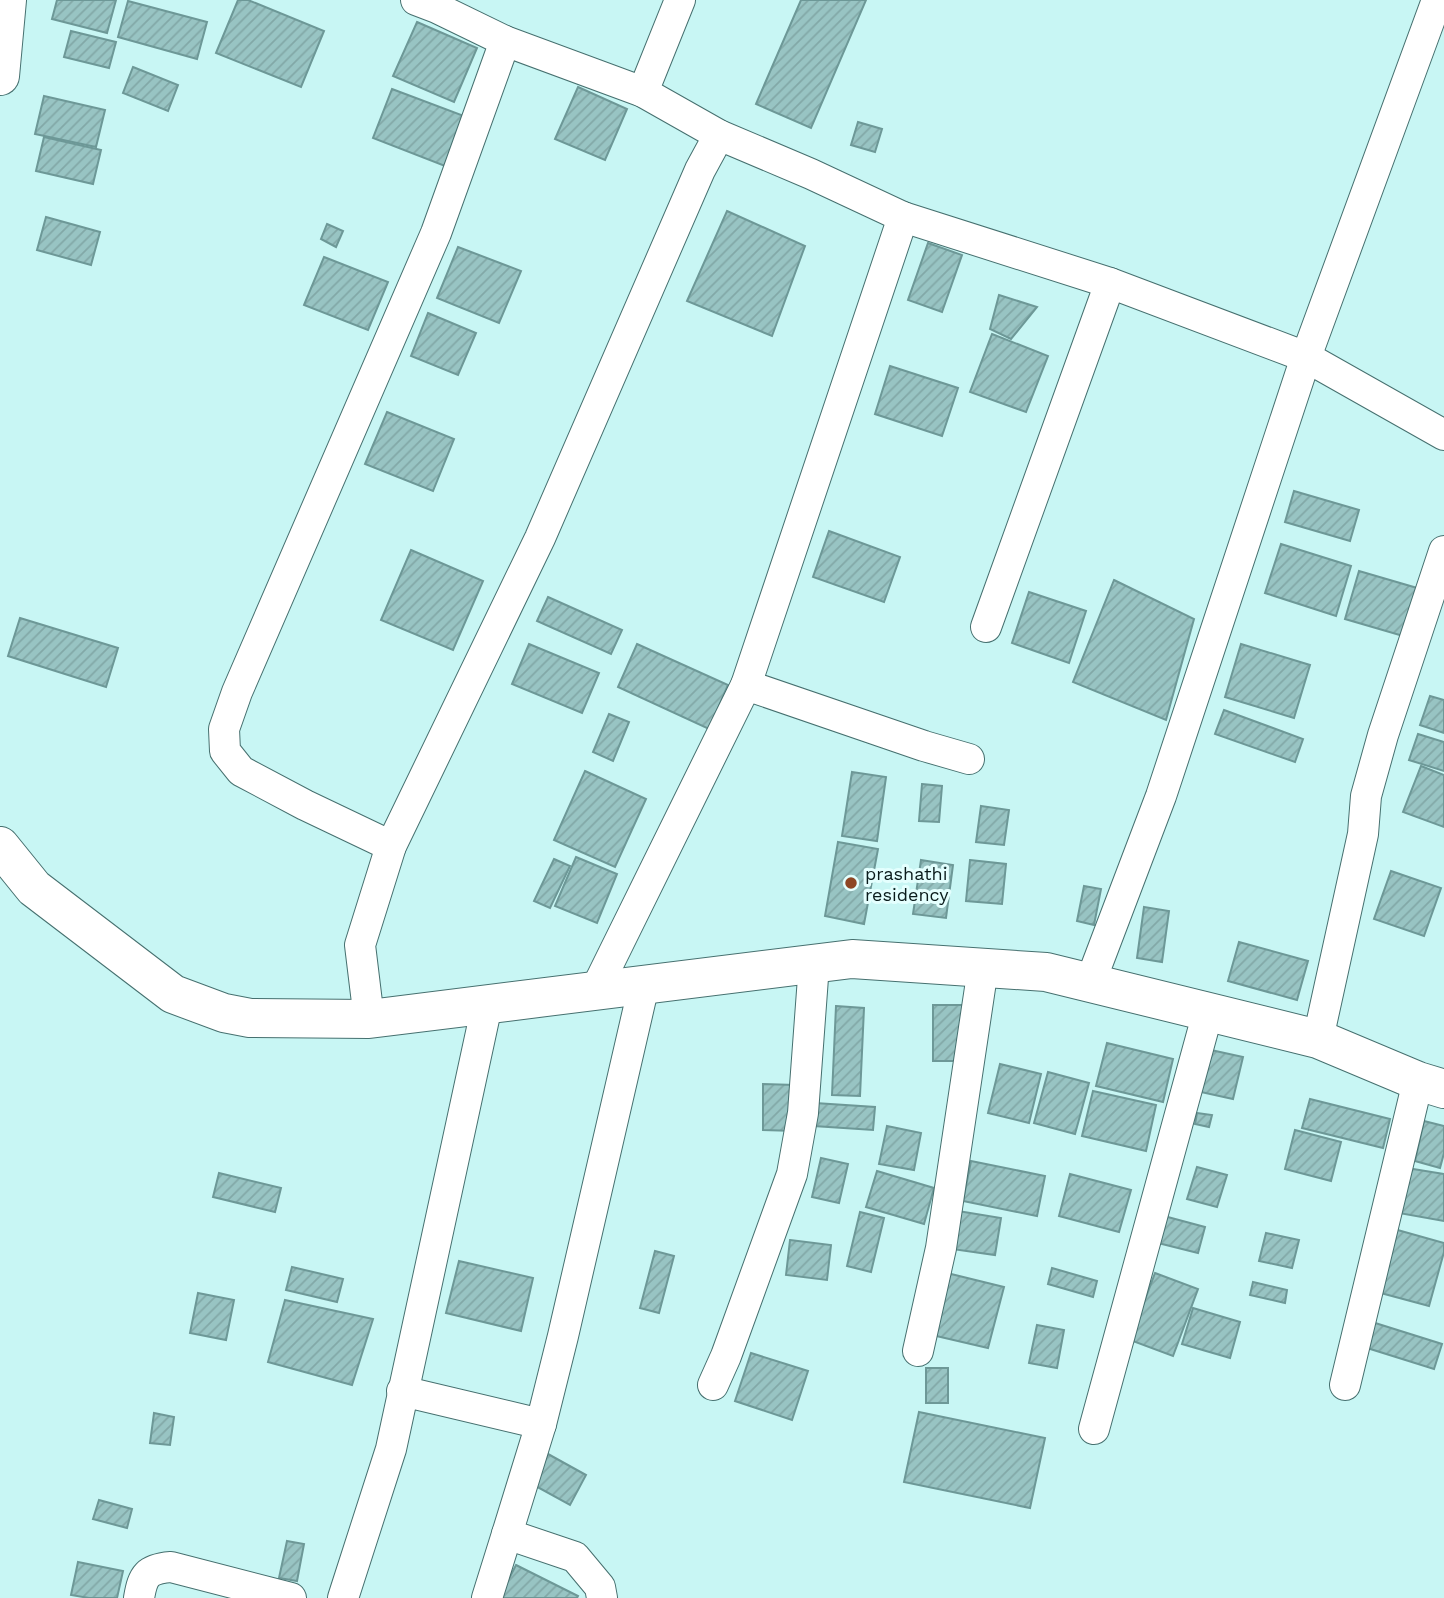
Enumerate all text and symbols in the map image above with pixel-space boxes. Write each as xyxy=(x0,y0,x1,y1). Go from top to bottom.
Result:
place label: prashathi residency xyxy=(865,863,949,905)
marker: prashathi residency xyxy=(843,875,859,891)

